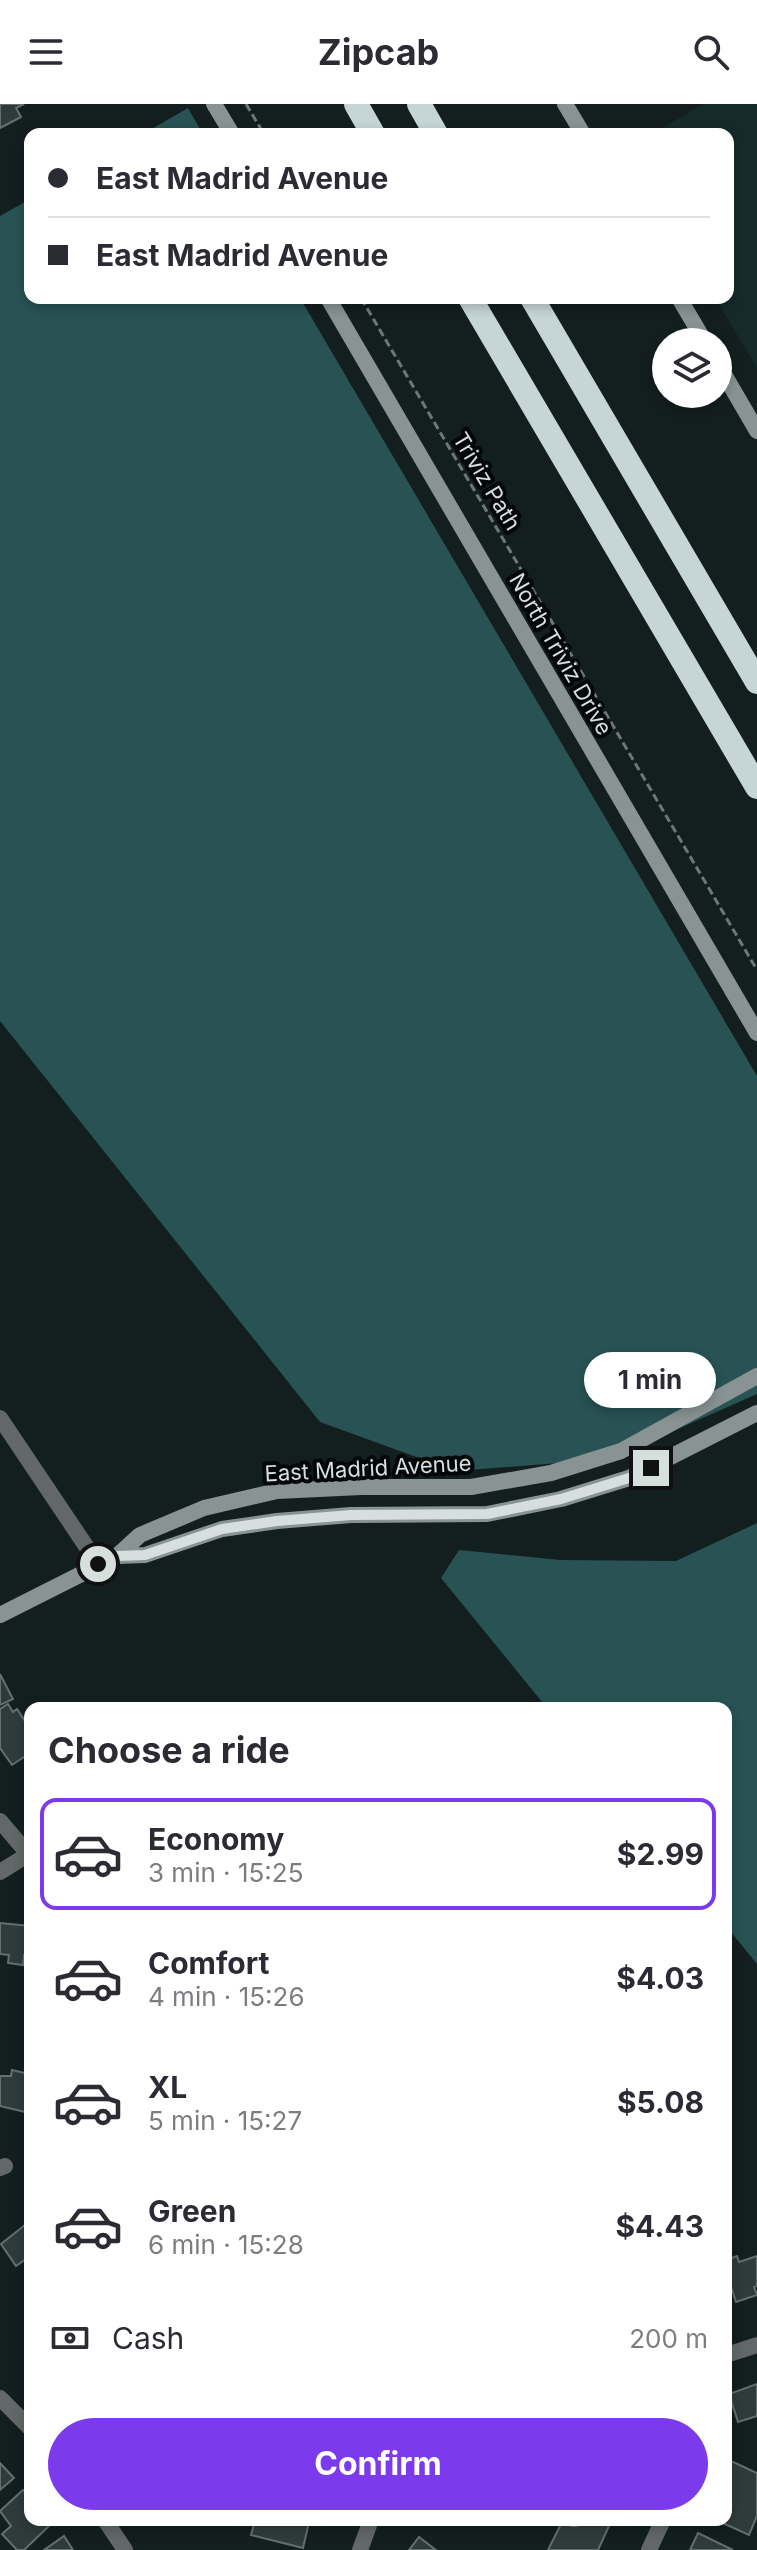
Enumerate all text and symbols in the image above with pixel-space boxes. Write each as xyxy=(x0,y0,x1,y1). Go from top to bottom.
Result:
icon: menu xyxy=(24,30,68,74)
text: Zipcab xyxy=(318,30,439,74)
icon: search xyxy=(689,30,733,74)
text: East Madrid Avenue xyxy=(96,160,388,196)
text: East Madrid Avenue xyxy=(96,237,388,273)
map controls xyxy=(652,328,732,408)
button: layers xyxy=(652,328,732,408)
street label: Triviz Path xyxy=(448,427,526,535)
street label: North Triviz Drive xyxy=(504,569,618,739)
callout: 1 min xyxy=(585,1352,717,1408)
text: 1 min xyxy=(618,1364,682,1395)
street label: East Madrid Avenue xyxy=(264,1450,472,1486)
route end xyxy=(633,1450,669,1486)
route start xyxy=(80,1546,116,1582)
text: Choose a ride xyxy=(48,1728,290,1772)
icon: car xyxy=(52,1818,124,1890)
text: Economy xyxy=(148,1821,284,1857)
text: $2.99 xyxy=(617,1836,704,1872)
text: 3 min · 15:25 xyxy=(148,1857,303,1888)
icon: car xyxy=(52,1942,124,2014)
text: Comfort xyxy=(148,1945,269,1981)
text: $4.03 xyxy=(616,1960,704,1996)
text: 4 min · 15:26 xyxy=(148,1981,305,2012)
icon: car xyxy=(52,2066,124,2138)
text: XL xyxy=(148,2069,187,2105)
text: $5.08 xyxy=(617,2084,704,2120)
text: 5 min · 15:27 xyxy=(148,2105,302,2136)
icon: car xyxy=(52,2190,124,2262)
text: Green xyxy=(148,2193,236,2229)
text: $4.43 xyxy=(615,2208,704,2244)
text: 6 min · 15:28 xyxy=(148,2229,304,2260)
icon: cash xyxy=(48,2316,92,2360)
text: Cash xyxy=(112,2320,184,2356)
text: 200 m xyxy=(629,2323,708,2354)
button: Confirm xyxy=(48,2418,708,2510)

